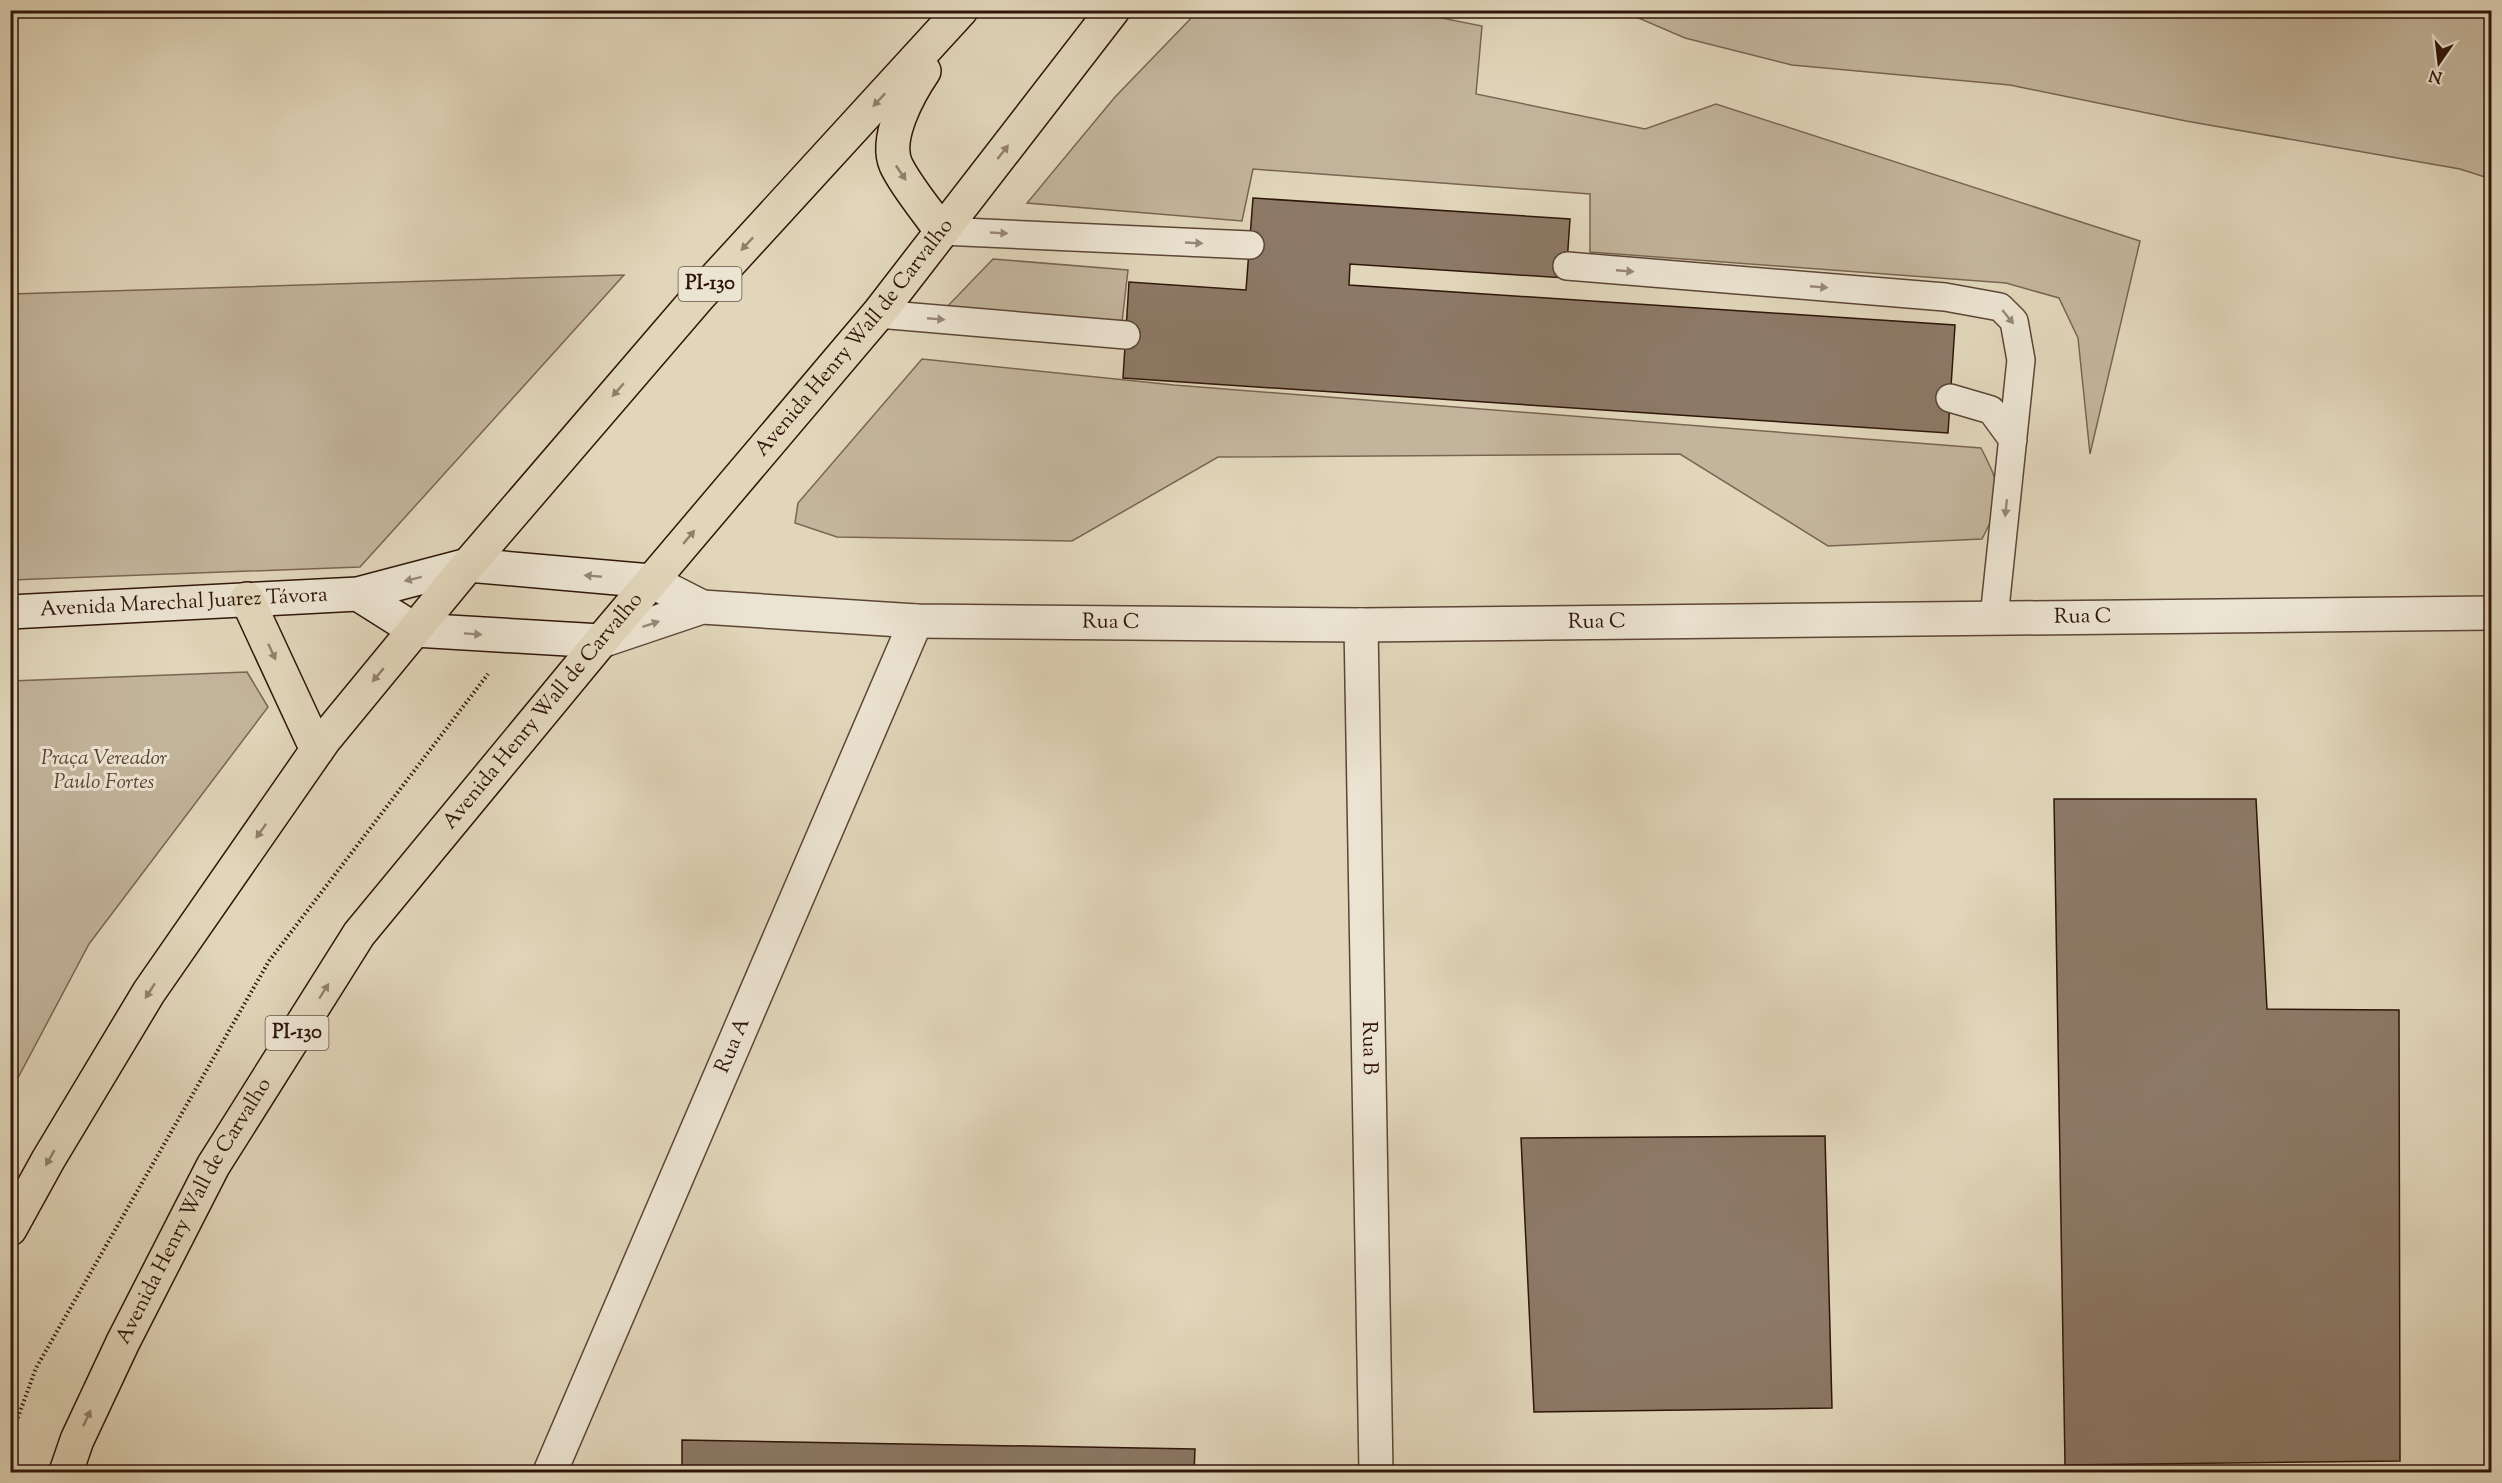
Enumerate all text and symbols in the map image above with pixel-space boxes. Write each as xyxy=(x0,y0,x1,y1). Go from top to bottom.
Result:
north arrow xyxy=(2409,33,2469,93)
text: N xyxy=(2427,62,2445,88)
one-way arrow xyxy=(873,92,886,107)
one-way arrow xyxy=(996,144,1008,159)
one-way arrow xyxy=(895,164,907,180)
street label: Avenida Henry Wall de Carvalho xyxy=(748,213,961,464)
one-way arrow xyxy=(990,229,1009,238)
one-way arrow xyxy=(740,236,754,251)
one-way arrow xyxy=(1184,238,1203,247)
one-way arrow xyxy=(1615,266,1634,276)
road number: PI-130 xyxy=(678,267,742,301)
one-way arrow xyxy=(1810,282,1829,292)
one-way arrow xyxy=(2002,309,2015,325)
one-way arrow xyxy=(927,314,946,324)
one-way arrow xyxy=(612,382,625,397)
one-way arrow xyxy=(2001,498,2011,517)
one-way arrow xyxy=(682,530,695,545)
one-way arrow xyxy=(583,571,602,581)
one-way arrow xyxy=(404,575,422,585)
street label: Avenida Marechal Juarez Távora xyxy=(39,581,329,625)
street label: Avenida Henry Wall de Carvalho xyxy=(436,586,651,836)
street label: Rua C xyxy=(2054,602,2112,633)
street label: Rua C xyxy=(1082,607,1140,638)
street label: Rua C xyxy=(1568,607,1626,638)
one-way arrow xyxy=(642,619,660,628)
one-way arrow xyxy=(464,629,483,639)
one-way arrow xyxy=(267,644,276,661)
one-way arrow xyxy=(371,667,384,683)
park label: Praça Vereador Paulo Fortes xyxy=(41,744,168,798)
one-way arrow xyxy=(255,822,267,838)
one-way arrow xyxy=(318,982,329,999)
one-way arrow xyxy=(144,983,155,999)
street label: Rua A xyxy=(708,1013,759,1078)
road number: PI-130 xyxy=(266,1016,328,1050)
street label: Rua B xyxy=(1353,1021,1384,1075)
street label: Avenida Henry Wall de Carvalho xyxy=(109,1072,280,1350)
one-way arrow xyxy=(44,1150,55,1166)
one-way arrow xyxy=(83,1409,93,1427)

